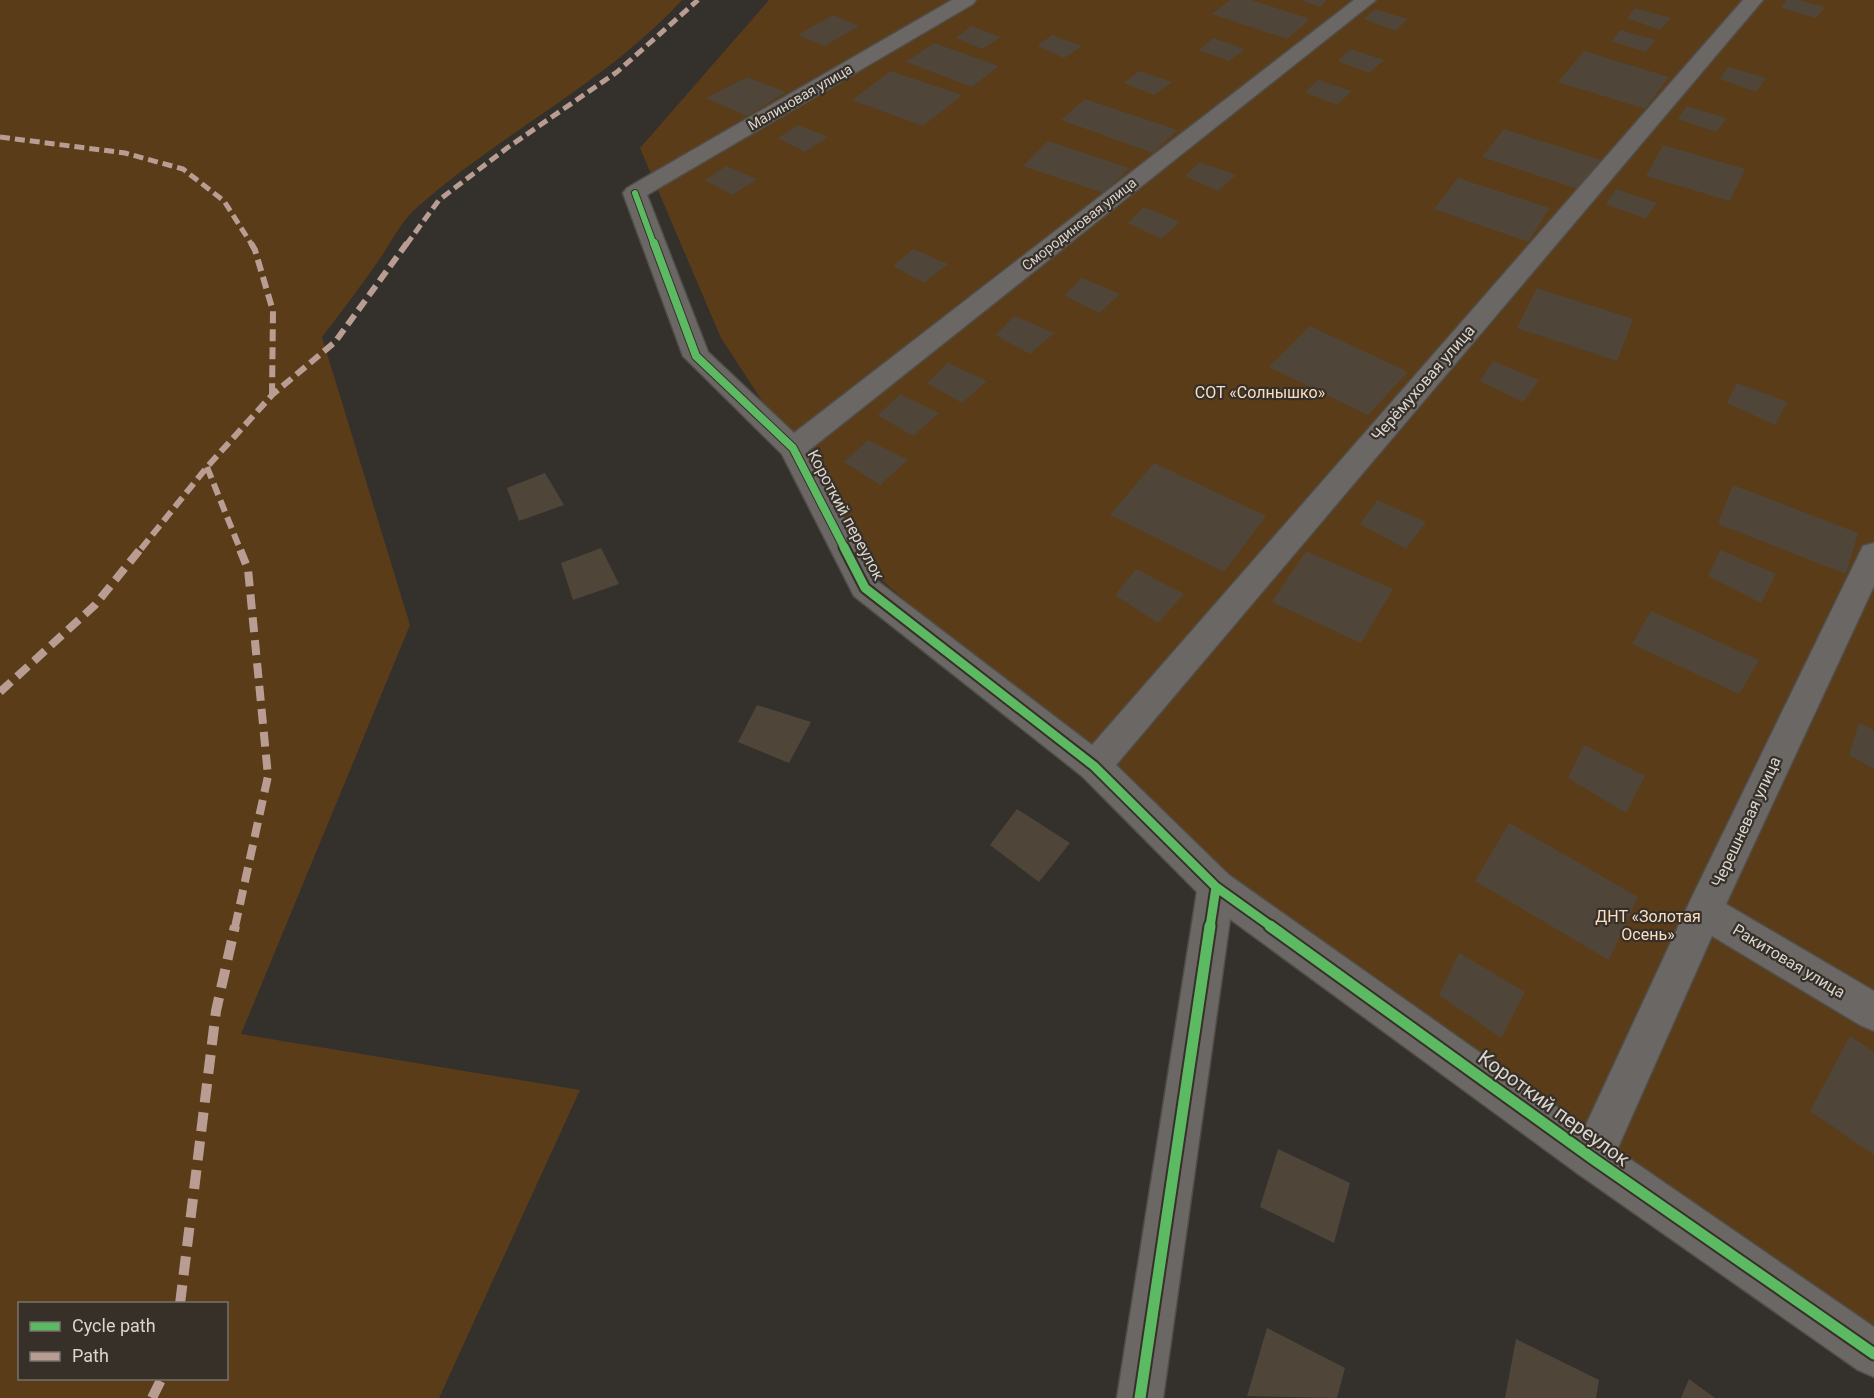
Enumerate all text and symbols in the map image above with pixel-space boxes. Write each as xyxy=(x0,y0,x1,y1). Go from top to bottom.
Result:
street label: Малиновая улица xyxy=(745,61,855,133)
street label: Смородиновая улица xyxy=(1019,174,1139,274)
street label: Черёмуховая улица xyxy=(1367,321,1479,445)
park label: СОТ «Солнышко» xyxy=(1195,383,1325,402)
street label: Короткий переулок xyxy=(804,446,889,584)
street label: Черешневая улица xyxy=(1707,754,1785,890)
park label: ДНТ «Золотая Осень» xyxy=(1595,907,1701,944)
street label: Ракитовая улица xyxy=(1729,920,1849,1002)
street label: Короткий переулок xyxy=(1473,1045,1635,1171)
legend xyxy=(18,1302,228,1380)
text: Cycle path xyxy=(72,1315,156,1336)
text: Path xyxy=(72,1345,109,1366)

